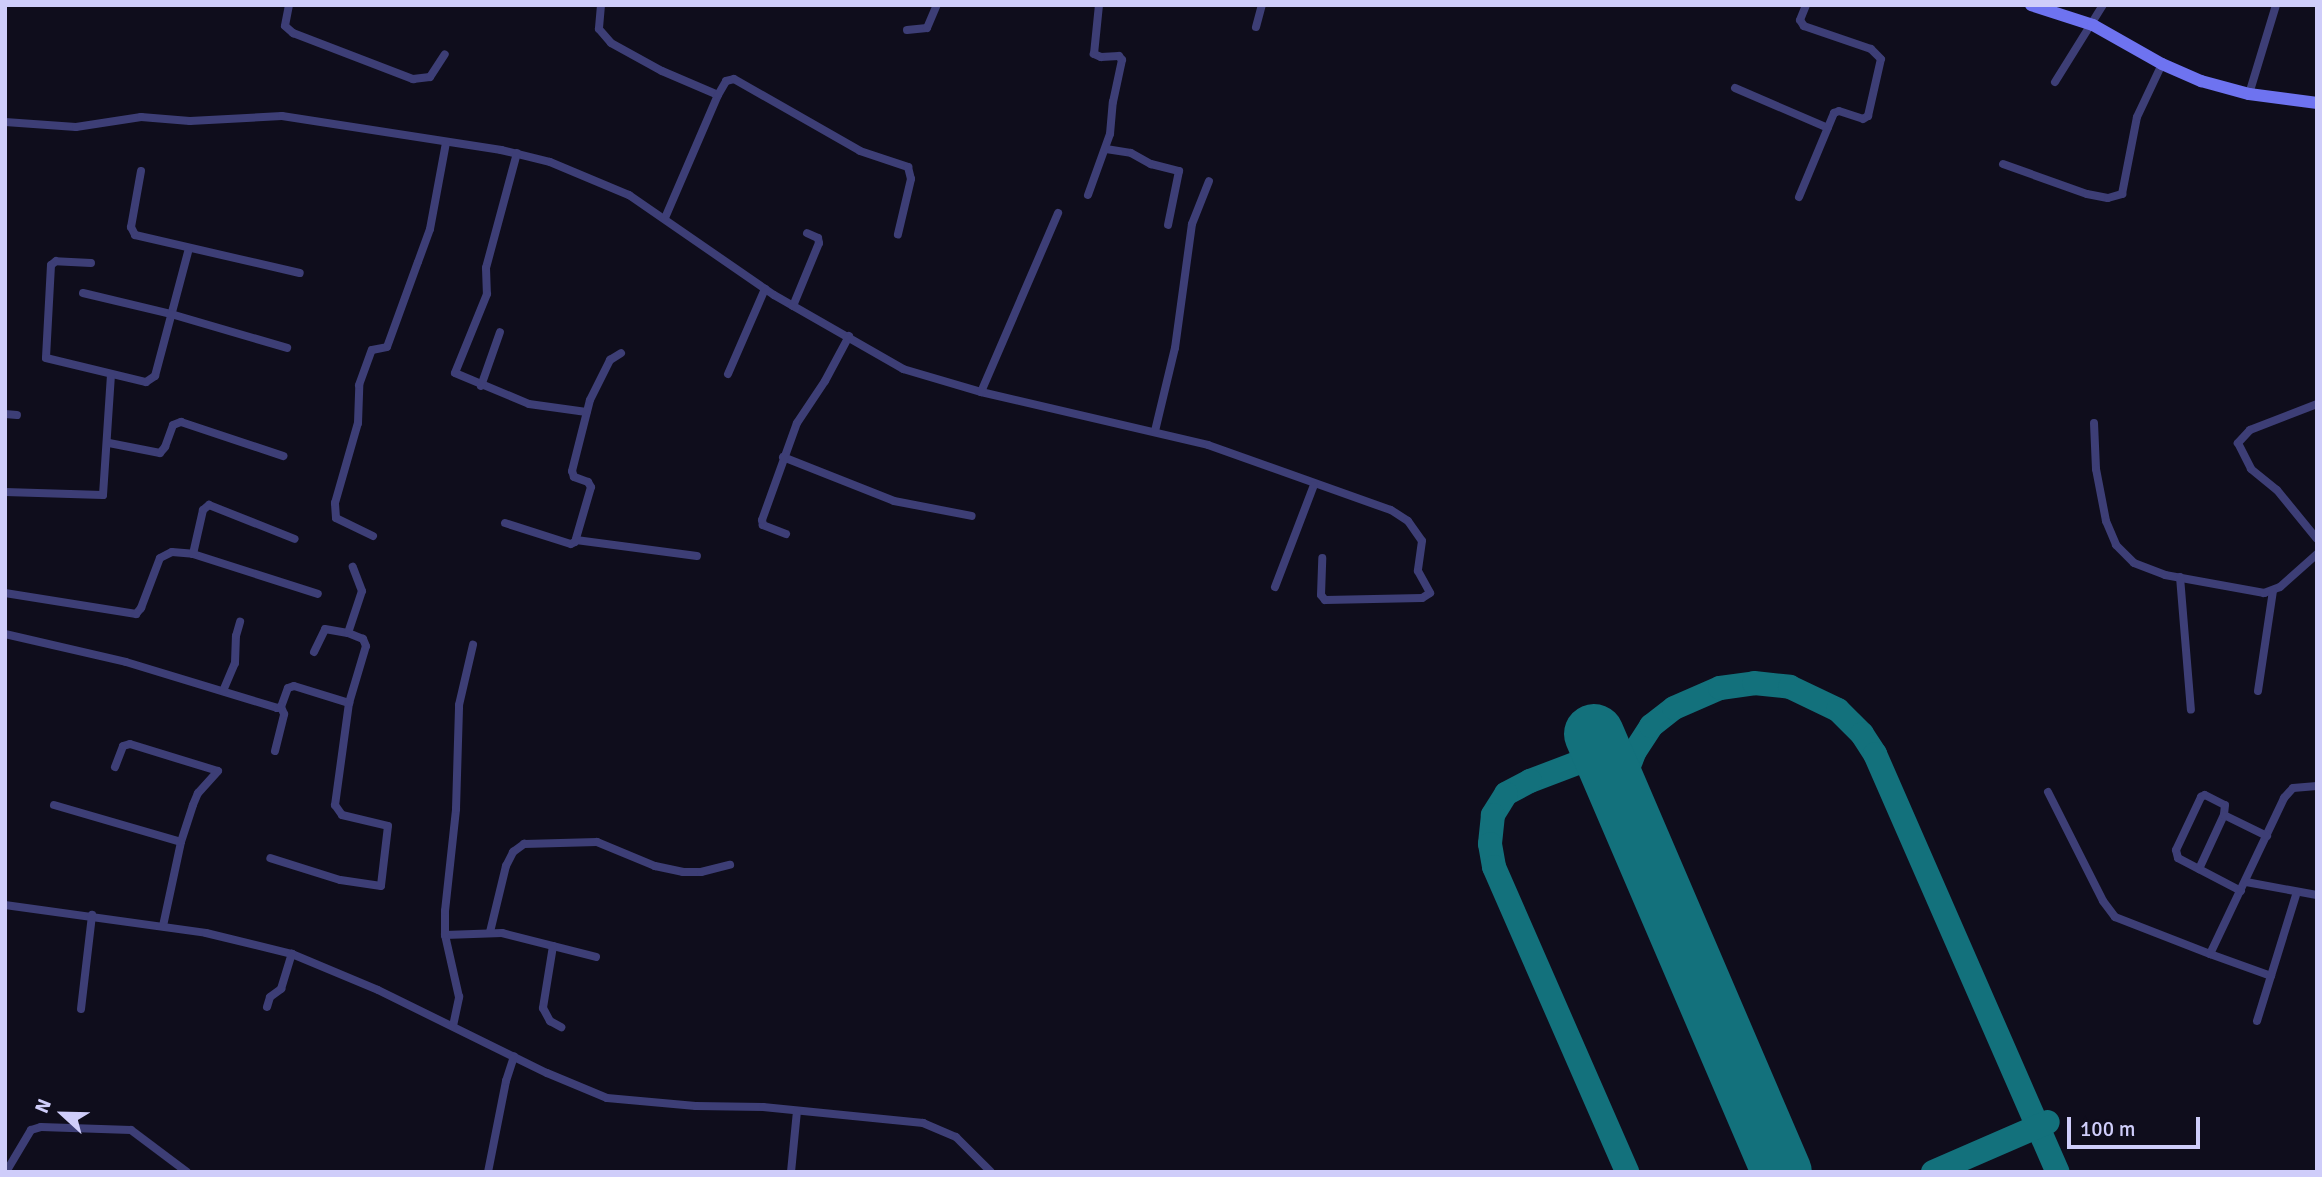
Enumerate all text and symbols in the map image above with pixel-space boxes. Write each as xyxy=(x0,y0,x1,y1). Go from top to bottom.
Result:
north arrow xyxy=(28,1079,98,1149)
text: N xyxy=(30,1096,57,1117)
scale bar xyxy=(2070,1104,2203,1148)
text: 100 m xyxy=(2080,1116,2135,1142)

